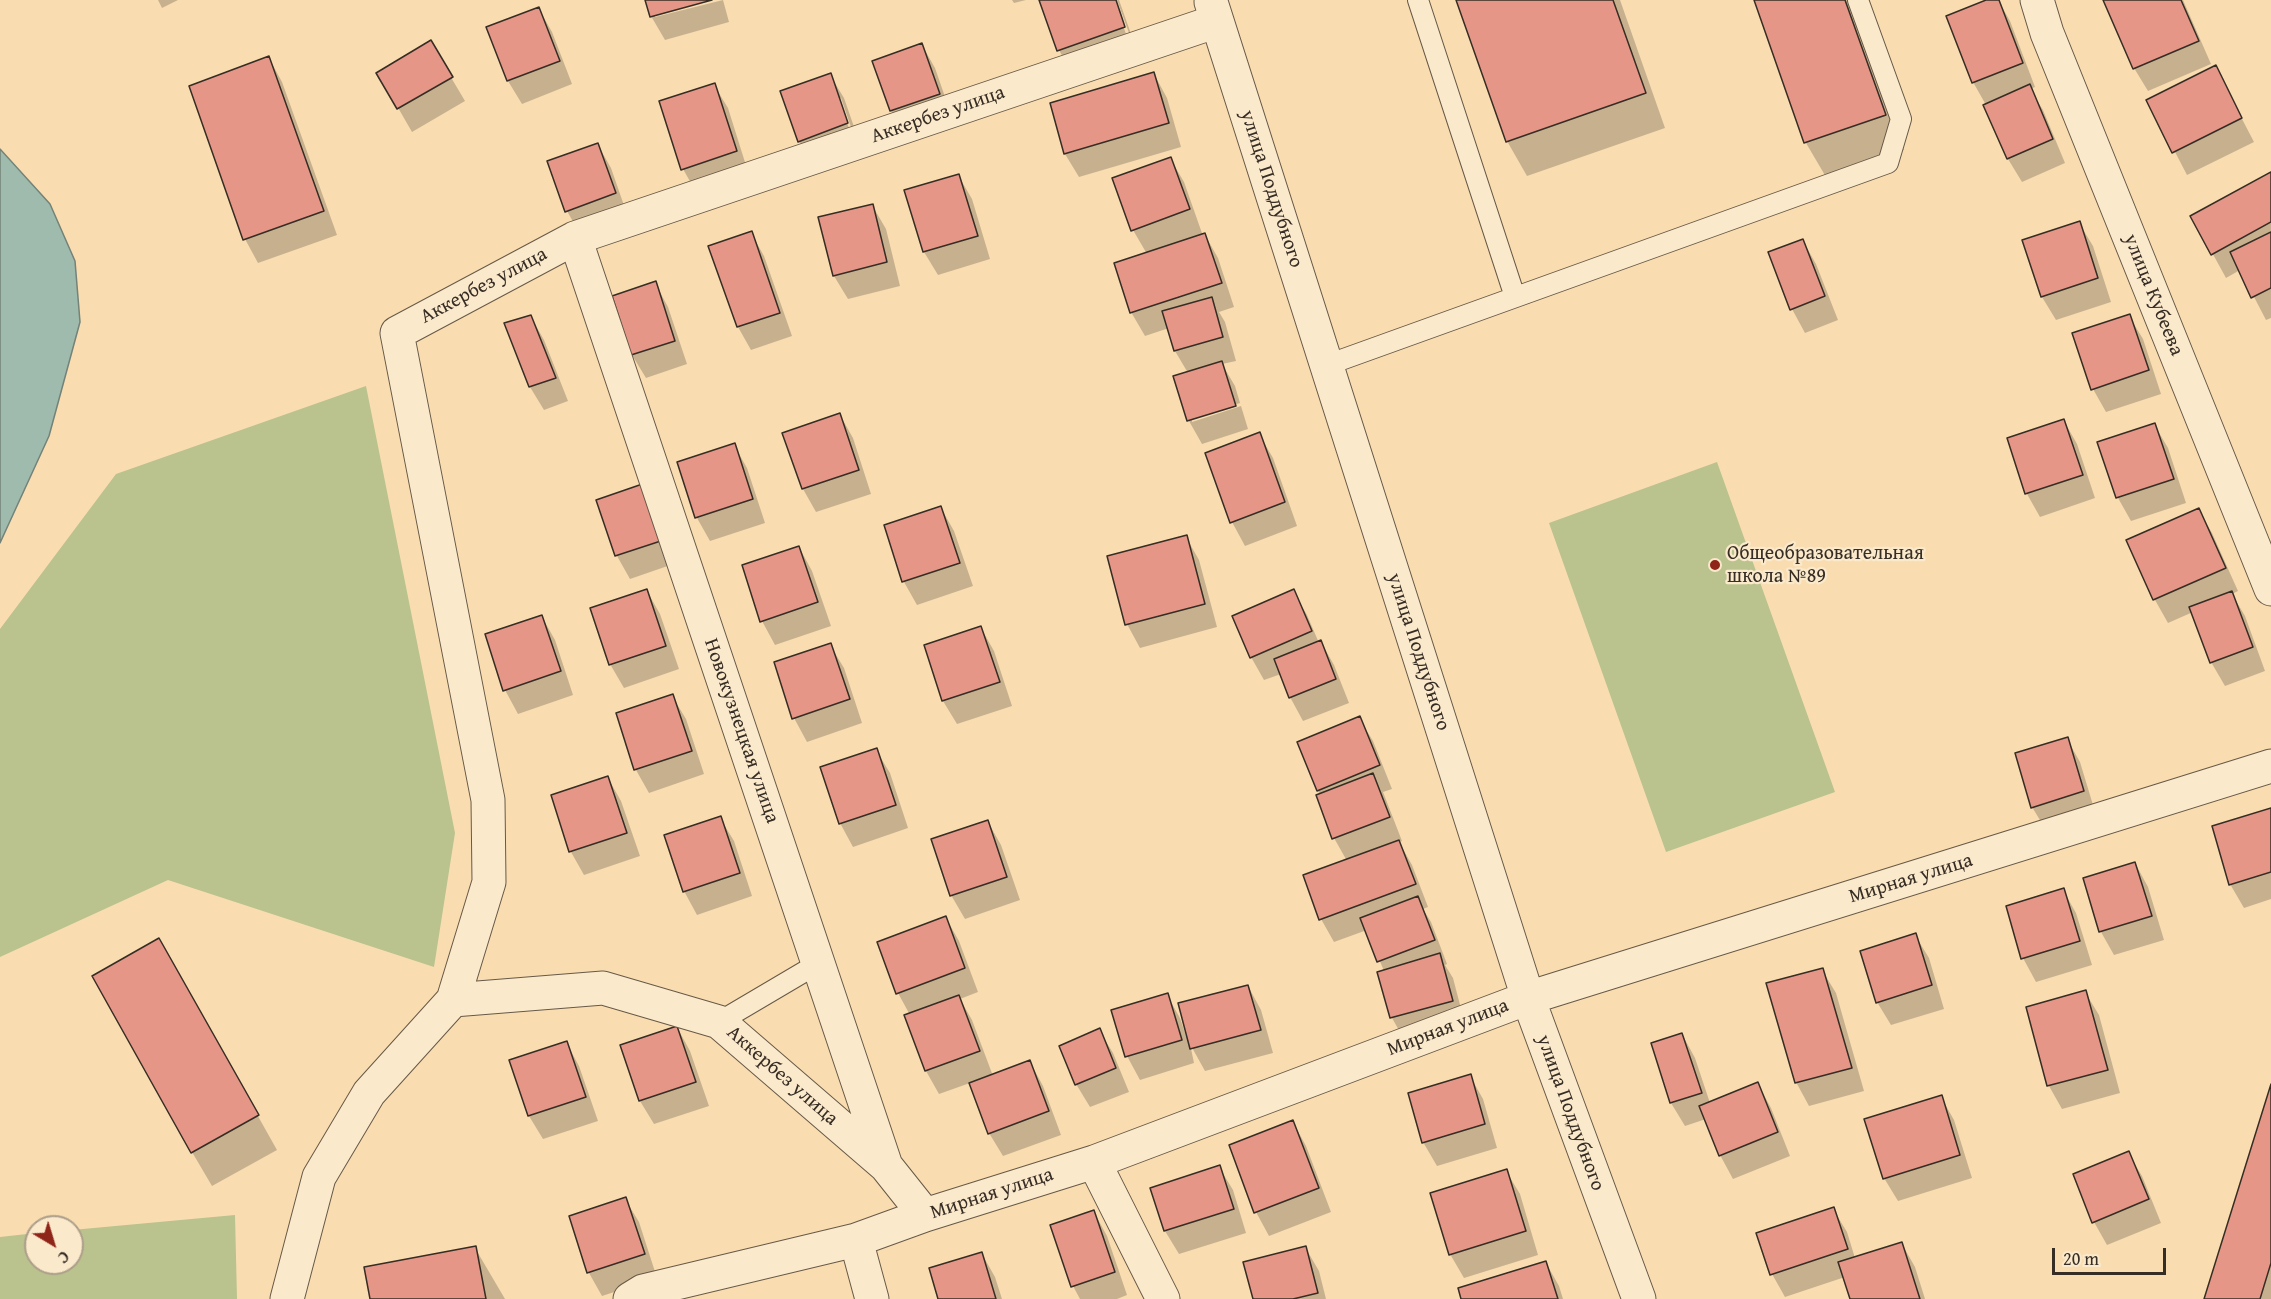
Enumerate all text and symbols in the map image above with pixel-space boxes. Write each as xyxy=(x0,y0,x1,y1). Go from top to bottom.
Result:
street label: Аккербез улица xyxy=(868,81,1008,149)
street label: улица Поддубного xyxy=(1234,107,1308,271)
street label: улица Кубеева xyxy=(2118,231,2188,359)
street label: Аккербез улица xyxy=(417,243,551,329)
place label: Общеобразовательная школа №89 xyxy=(1727,542,1924,589)
marker: Общеобразовательная школа №89 xyxy=(1708,558,1722,572)
street label: улица Поддубного xyxy=(1381,570,1455,734)
street label: Новокузнецкая улица xyxy=(698,636,784,826)
street label: Мирная улица xyxy=(1846,849,1976,909)
street label: Мирная улица xyxy=(1384,994,1512,1062)
street label: Аккербез улица xyxy=(721,1021,843,1131)
street label: улица Поддубного xyxy=(1531,1032,1609,1194)
street label: Мирная улица xyxy=(927,1163,1057,1225)
north arrow xyxy=(24,1215,84,1275)
scale bar xyxy=(2055,1236,2169,1274)
text: С xyxy=(53,1245,75,1270)
text: 20 m xyxy=(2063,1245,2099,1272)

